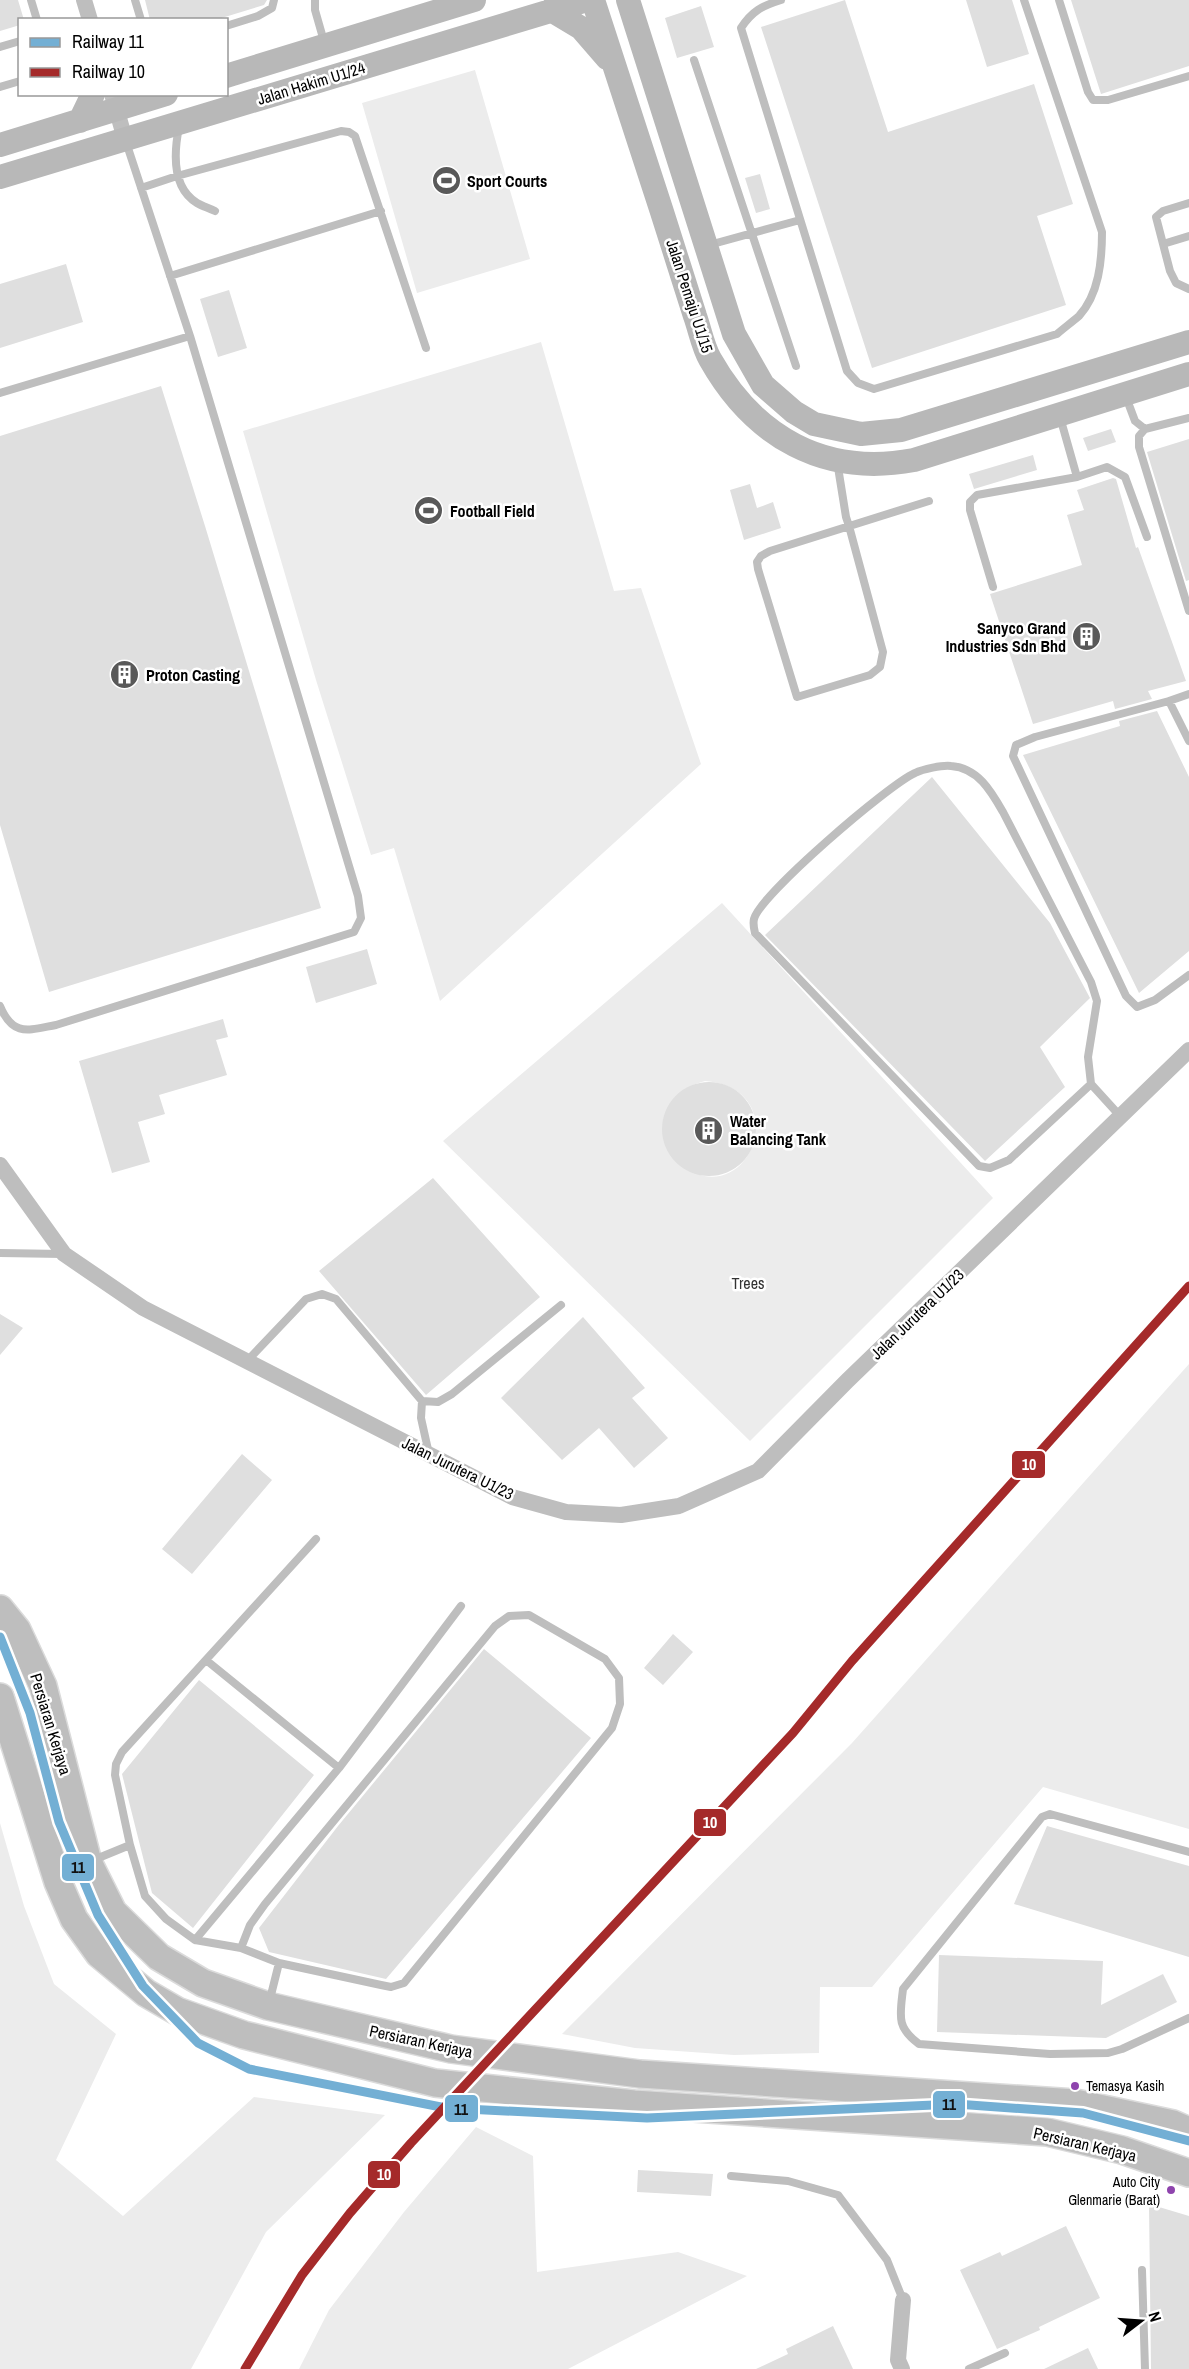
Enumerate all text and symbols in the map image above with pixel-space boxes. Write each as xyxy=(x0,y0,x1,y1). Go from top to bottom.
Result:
legend xyxy=(18,18,228,96)
text: Railway 11 xyxy=(72,29,145,54)
street label: Jalan Hakim U1/24 xyxy=(254,56,368,110)
text: Railway 10 xyxy=(72,59,145,84)
sports icon: Sport Courts xyxy=(430,165,462,197)
place label: Sport Courts xyxy=(467,170,547,192)
street label: Jalan Pemaju U1/15 xyxy=(661,236,719,356)
sports icon: Football Field xyxy=(413,495,445,527)
place label: Football Field xyxy=(450,500,535,522)
place label: Sanyco Grand Industries Sdn Bhd xyxy=(946,617,1066,657)
building icon: Sanyco Grand Industries Sdn Bhd xyxy=(1071,621,1103,653)
building icon: Proton Casting xyxy=(109,659,141,691)
place label: Proton Casting xyxy=(146,664,240,686)
place label: Water Balancing Tank xyxy=(730,1110,827,1150)
building icon: Water Balancing Tank xyxy=(693,1114,725,1146)
street label: Jalan Jurutera U1/23 xyxy=(866,1264,968,1364)
park label: Trees xyxy=(731,1272,765,1294)
street label: Jalan Jurutera U1/23 xyxy=(398,1431,518,1505)
line badge: 10 xyxy=(1011,1450,1046,1479)
text: 10 xyxy=(1022,1453,1036,1475)
street label: Persiaran Kerjaya xyxy=(25,1671,77,1778)
line badge: 10 xyxy=(693,1808,727,1837)
text: 10 xyxy=(703,1811,717,1833)
line badge: 11 xyxy=(61,1853,95,1882)
text: 11 xyxy=(71,1856,86,1878)
street label: Persiaran Kerjaya xyxy=(367,2019,475,2063)
place label: Temasya Kasih xyxy=(1086,2077,1164,2095)
marker: Temasya Kasih xyxy=(1069,2080,1081,2092)
line badge: 11 xyxy=(932,2090,966,2119)
text: 11 xyxy=(942,2093,957,2115)
line badge: 11 xyxy=(444,2094,479,2123)
text: 11 xyxy=(454,2098,469,2120)
street label: Persiaran Kerjaya xyxy=(1031,2121,1139,2167)
line badge: 10 xyxy=(367,2160,401,2189)
text: 10 xyxy=(377,2163,391,2185)
place label: Auto City Glenmarie (Barat) xyxy=(1068,2173,1160,2209)
marker: Auto City Glenmarie (Barat) xyxy=(1165,2184,1177,2196)
north arrow xyxy=(1111,2291,1171,2351)
text: N xyxy=(1143,2309,1167,2324)

